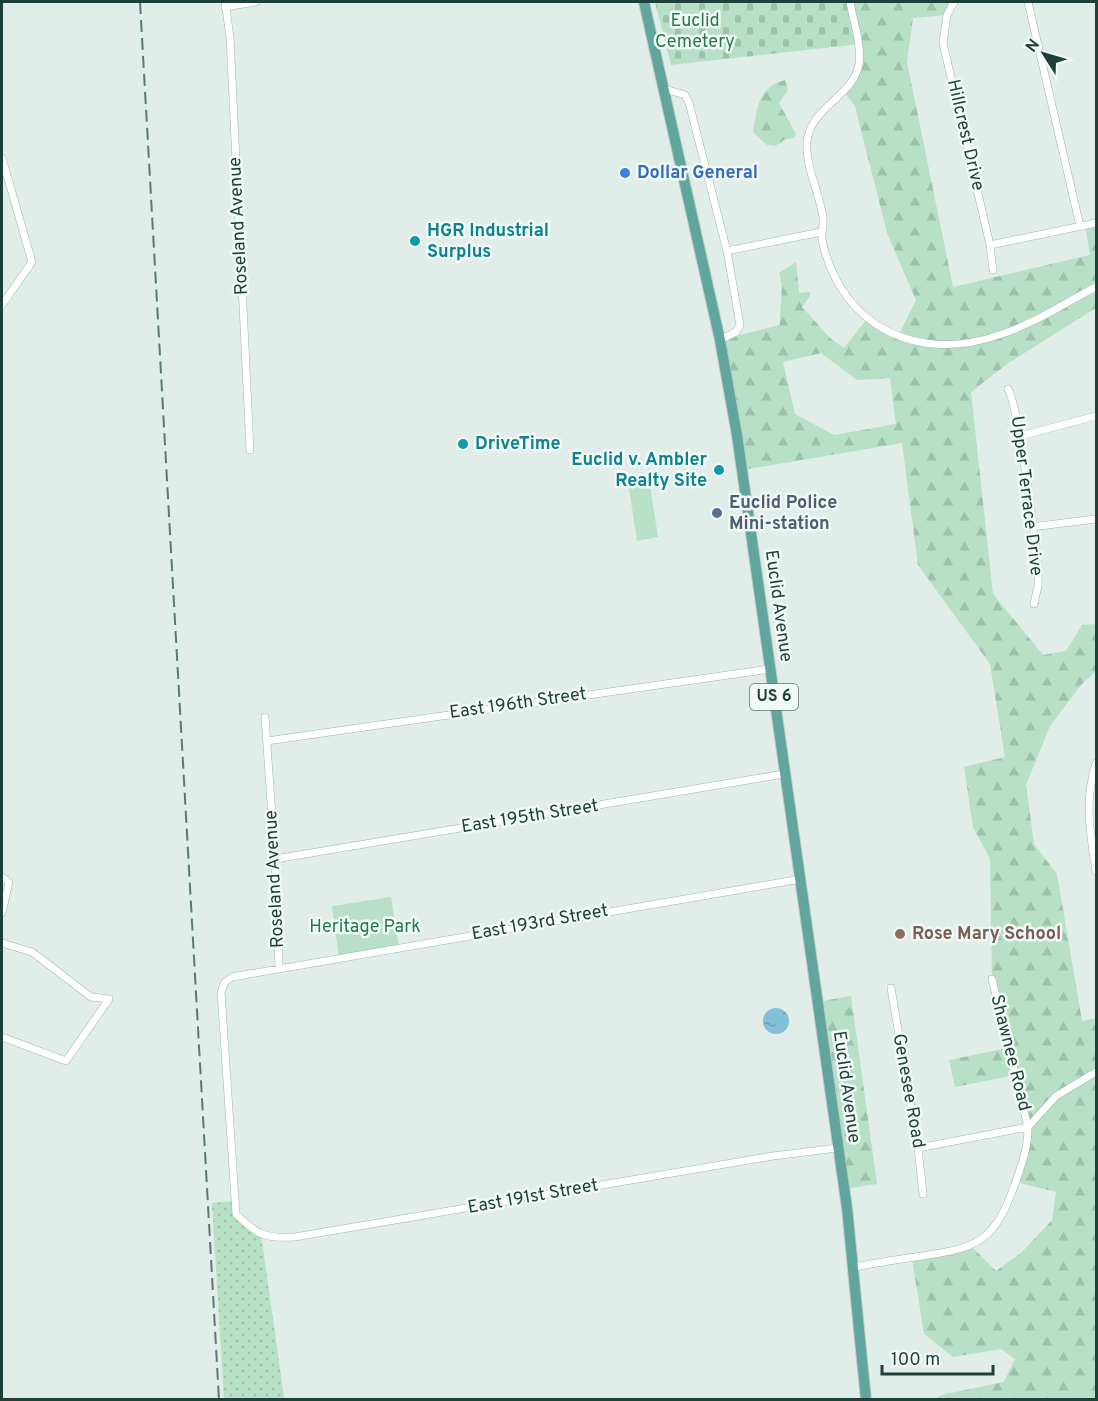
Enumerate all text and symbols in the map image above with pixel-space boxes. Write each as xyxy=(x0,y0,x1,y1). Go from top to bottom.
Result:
park label: Euclid Cemetery xyxy=(655,10,735,54)
north arrow xyxy=(1014,24,1074,84)
text: N xyxy=(1022,36,1045,57)
street label: Hillcrest Drive xyxy=(941,77,989,193)
street label: Roseland Avenue xyxy=(224,157,254,295)
place label: Dollar General xyxy=(637,162,758,185)
marker: Dollar General xyxy=(618,166,632,180)
place label: HGR Industrial Surplus xyxy=(427,220,549,264)
marker: HGR Industrial Surplus xyxy=(408,234,422,248)
street label: Upper Terrace Drive xyxy=(1005,415,1047,577)
place label: DriveTime xyxy=(475,433,561,456)
marker: DriveTime xyxy=(456,437,470,451)
place label: Euclid v. Ambler Realty Site xyxy=(571,449,707,493)
marker: Euclid v. Ambler Realty Site xyxy=(712,463,726,477)
place label: Euclid Police Mini-station xyxy=(729,492,837,536)
marker: Euclid Police Mini-station xyxy=(710,506,724,520)
street label: Euclid Avenue xyxy=(759,548,797,664)
street label: East 196th Street xyxy=(448,683,588,725)
road number: US 6 xyxy=(750,684,798,710)
street label: East 195th Street xyxy=(460,795,600,839)
street label: Roseland Avenue xyxy=(260,810,290,948)
street label: East 193rd Street xyxy=(470,900,610,946)
park label: Heritage Park xyxy=(309,916,421,939)
place label: Rose Mary School xyxy=(912,923,1061,946)
marker: Rose Mary School xyxy=(893,927,907,941)
street label: Shawnee Road xyxy=(984,992,1036,1114)
street label: Euclid Avenue xyxy=(827,1029,865,1145)
street label: Genesee Road xyxy=(887,1032,929,1150)
street label: East 191st Street xyxy=(466,1174,600,1220)
scale bar xyxy=(882,1338,993,1376)
text: 100 m xyxy=(891,1349,940,1372)

